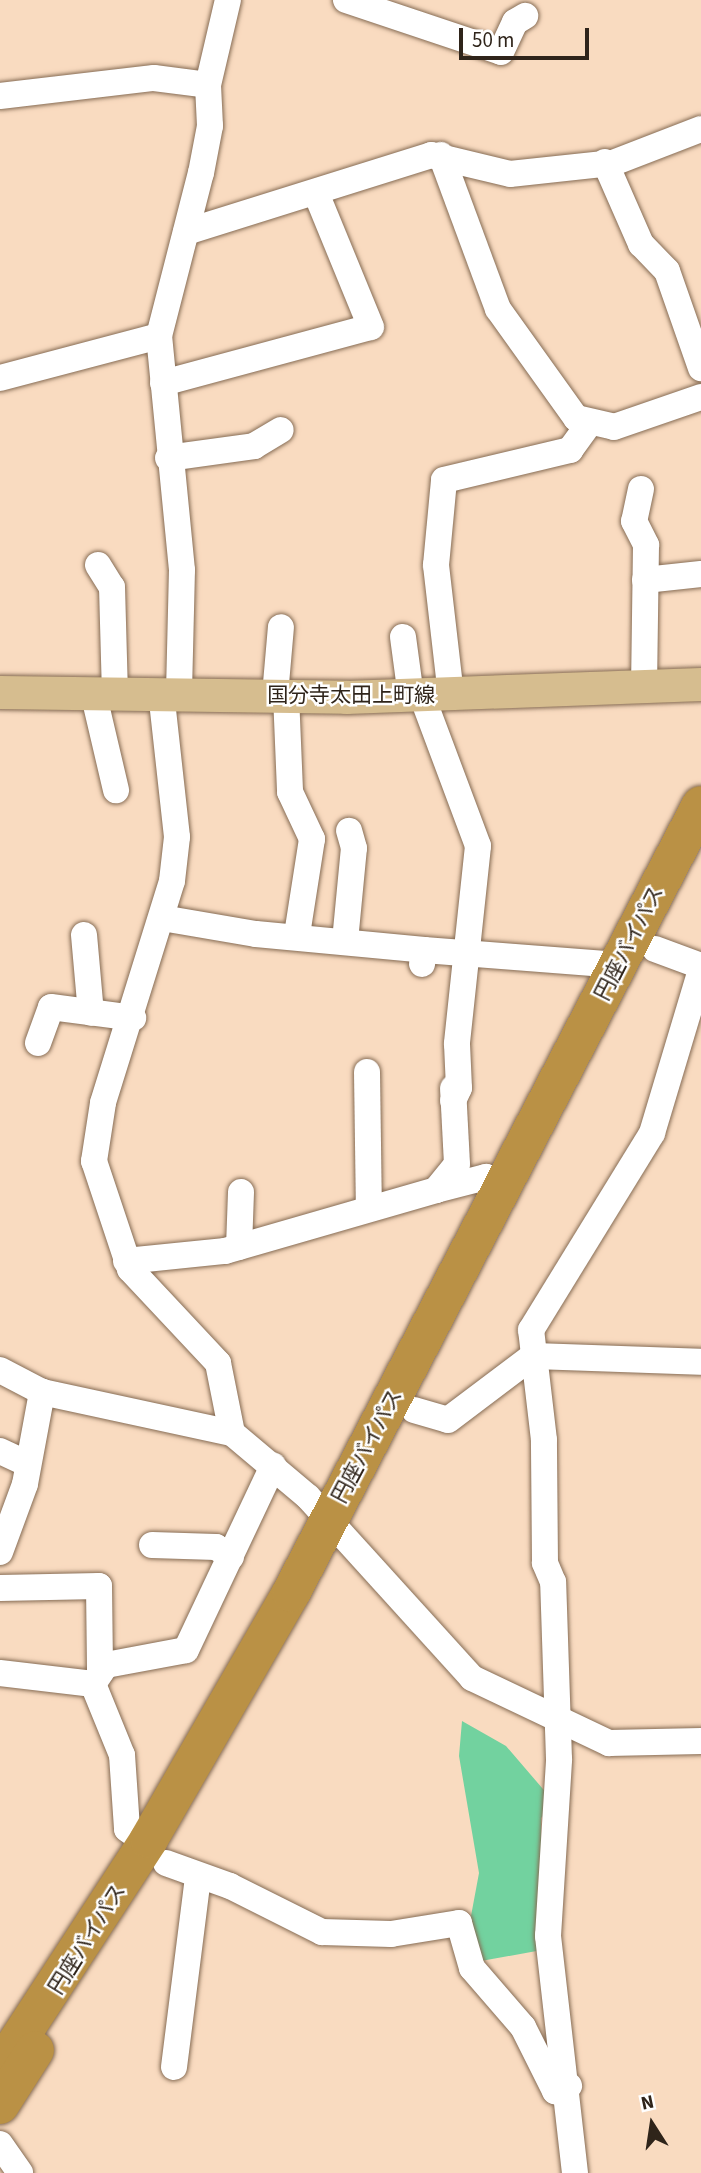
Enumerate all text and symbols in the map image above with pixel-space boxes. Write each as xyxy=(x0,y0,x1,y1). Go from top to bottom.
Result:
scale bar xyxy=(463,14,592,58)
text: 50 m xyxy=(472,25,514,55)
street label: 国分寺太田上町線 xyxy=(267,682,435,708)
street label: 円座バイパス xyxy=(589,881,669,1005)
street label: 円座バイパス xyxy=(326,1384,408,1508)
street label: 円座バイパス xyxy=(43,1879,131,1999)
text: N xyxy=(639,2088,657,2117)
north arrow xyxy=(617,2089,687,2159)

